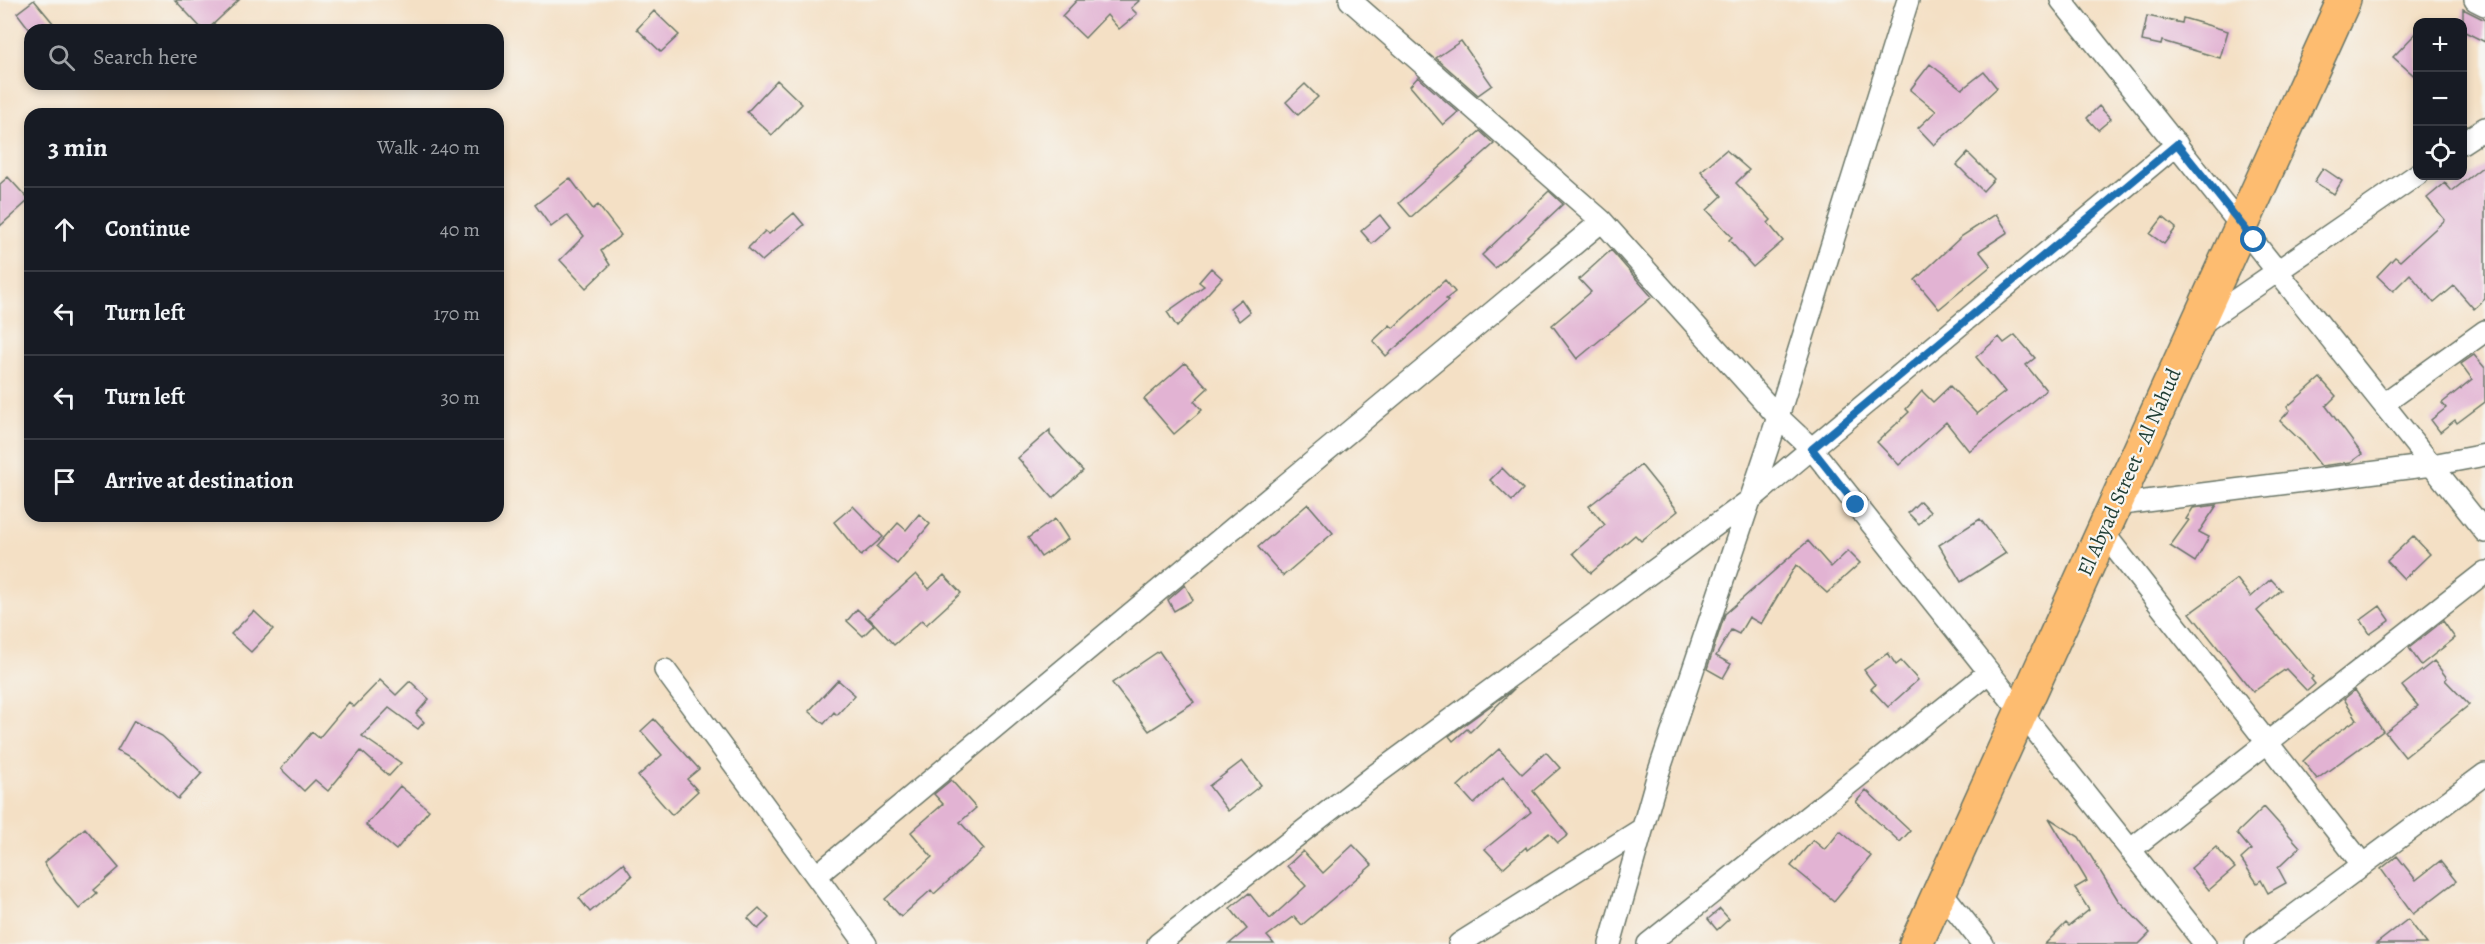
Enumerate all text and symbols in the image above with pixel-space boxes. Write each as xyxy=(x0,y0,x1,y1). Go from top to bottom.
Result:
map controls xyxy=(2413,18,2467,180)
button: + xyxy=(2413,18,2467,72)
search box xyxy=(24,24,504,90)
icon: search xyxy=(45,41,78,74)
text: Search here xyxy=(93,42,198,72)
button: − xyxy=(2413,72,2467,126)
button: locate xyxy=(2413,126,2467,180)
text: 3 min xyxy=(48,130,108,165)
text: Walk · 240 m xyxy=(377,134,480,161)
icon: ahead xyxy=(48,213,81,246)
text: Continue xyxy=(105,214,190,244)
text: 40 m xyxy=(440,216,480,243)
route start xyxy=(2240,226,2266,252)
icon: left xyxy=(48,297,81,330)
text: Turn left xyxy=(105,298,185,328)
text: 170 m xyxy=(434,300,480,327)
street label: El Abyad Street - Al Nahud xyxy=(2071,363,2188,580)
icon: left xyxy=(48,381,81,414)
text: Turn left xyxy=(105,382,185,412)
text: 30 m xyxy=(440,384,480,411)
icon: arrive xyxy=(48,465,81,498)
text: Arrive at destination xyxy=(105,466,294,496)
route end xyxy=(1842,491,1868,517)

